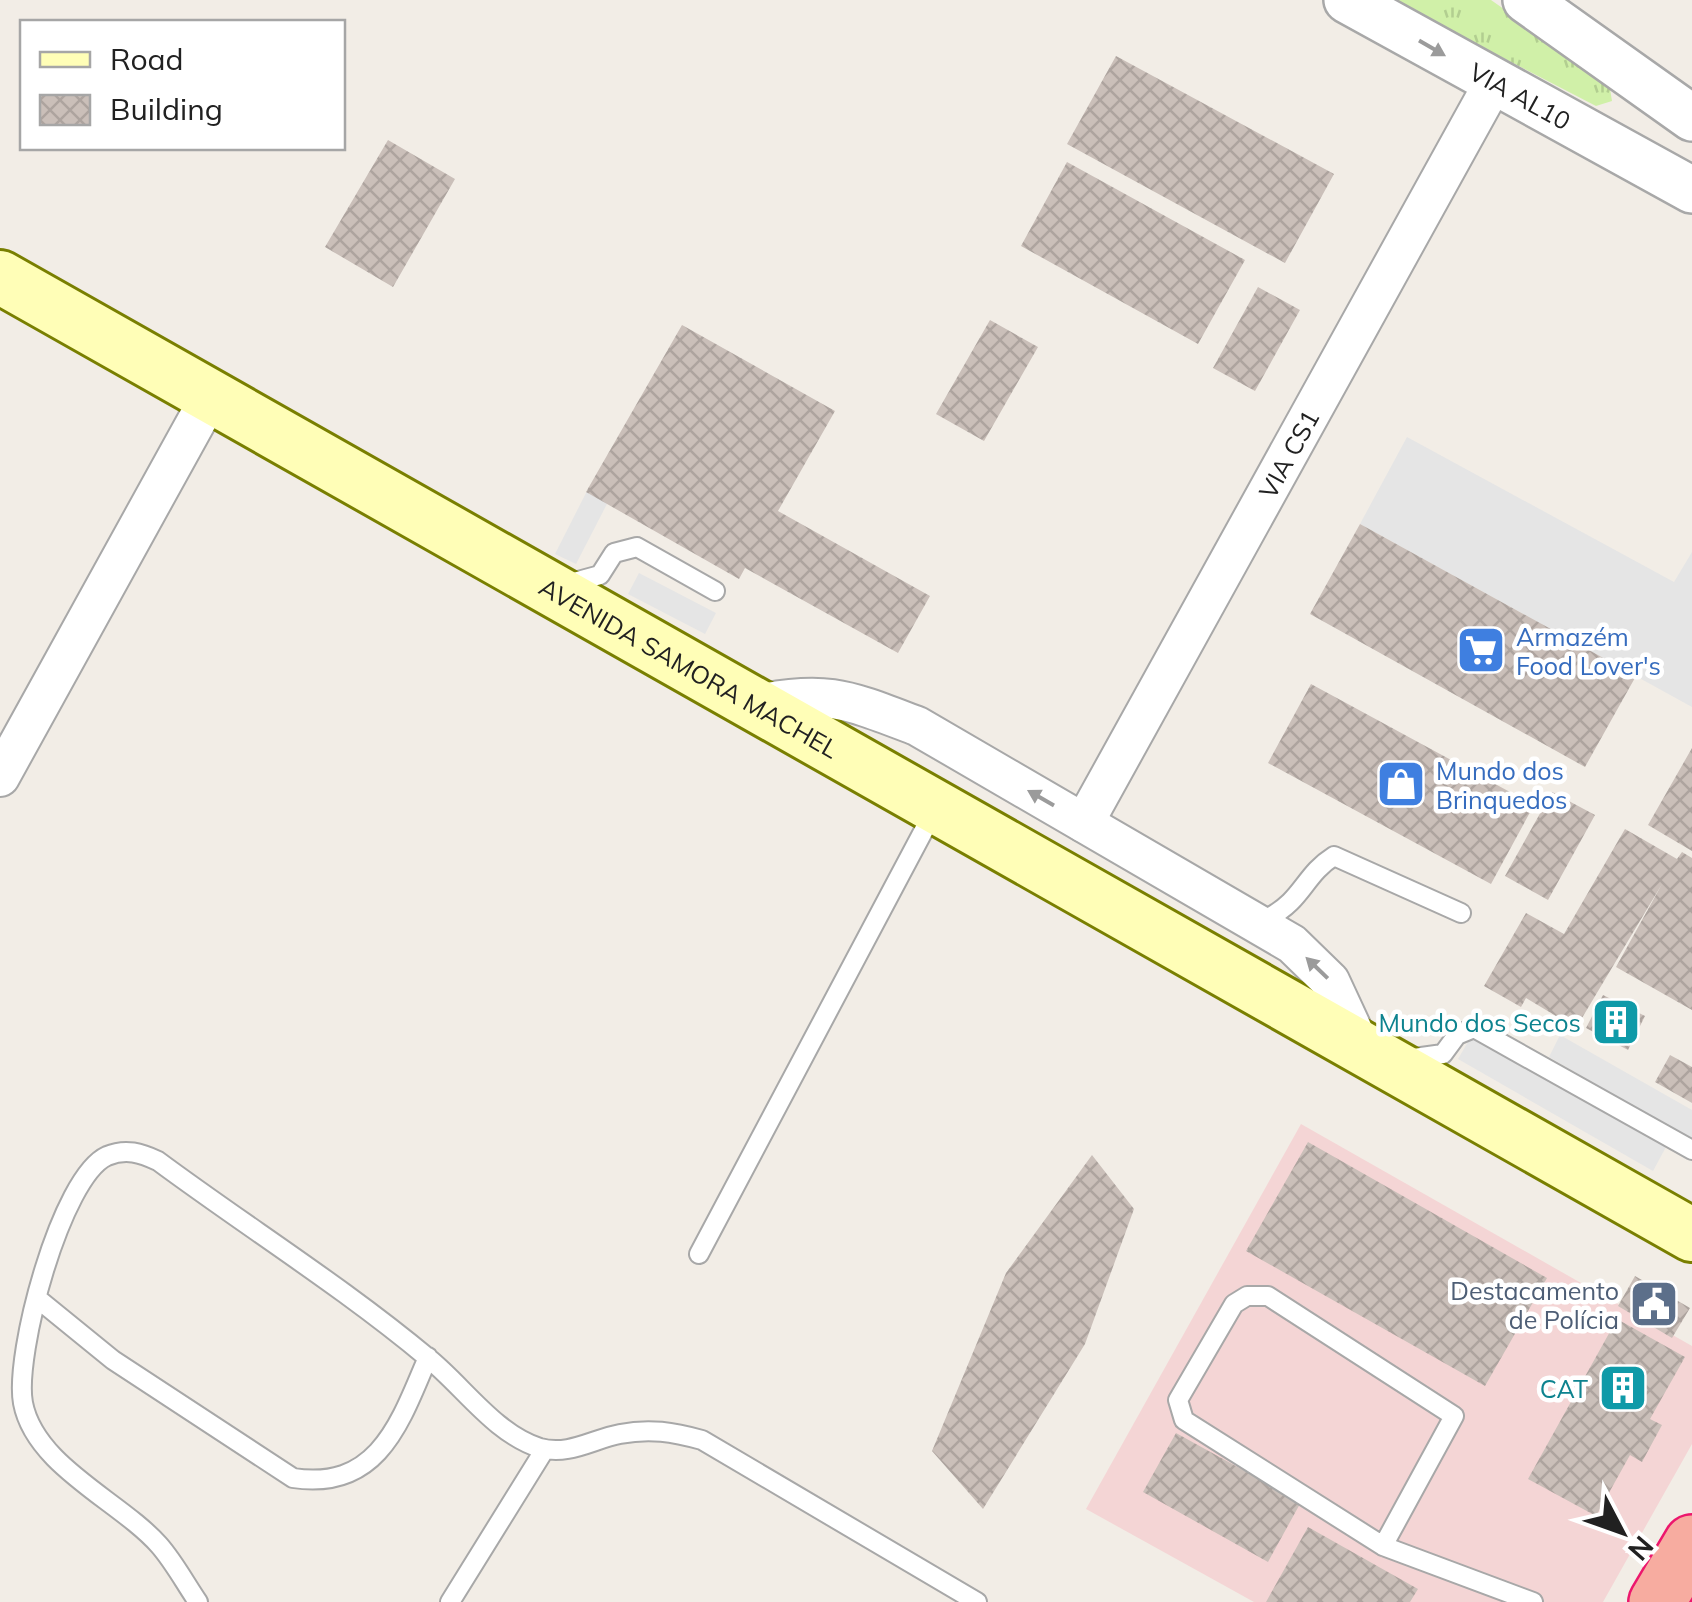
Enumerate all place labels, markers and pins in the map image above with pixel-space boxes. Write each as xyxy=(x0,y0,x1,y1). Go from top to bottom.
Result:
place label: Armazém Food Lover's xyxy=(1516,621,1661,681)
supermarket icon: Armazém Food Lover's xyxy=(1455,624,1507,676)
place label: Mundo dos Brinquedos xyxy=(1436,755,1567,815)
shop icon: Mundo dos Brinquedos xyxy=(1375,758,1427,810)
building icon: Mundo dos Secos xyxy=(1590,996,1642,1048)
place label: Mundo dos Secos xyxy=(1378,1007,1581,1038)
place label: Destacamento de Polícia xyxy=(1450,1275,1619,1335)
public building icon: Destacamento de Polícia xyxy=(1628,1278,1680,1330)
building icon: CAT xyxy=(1597,1362,1649,1414)
place label: CAT xyxy=(1540,1373,1588,1404)

